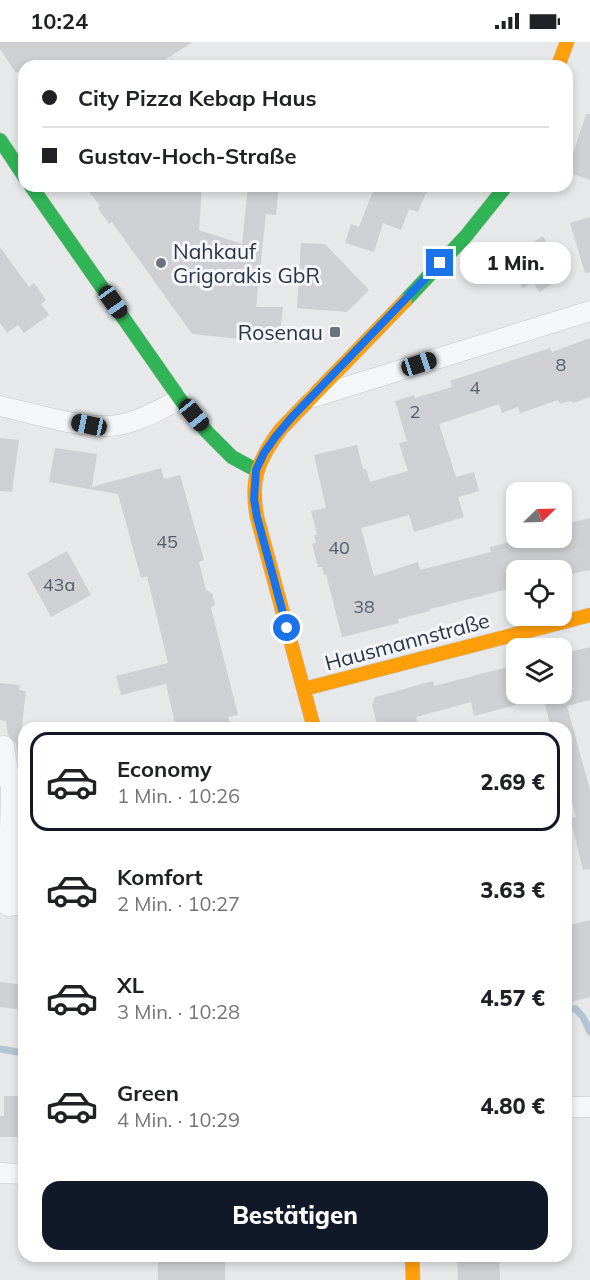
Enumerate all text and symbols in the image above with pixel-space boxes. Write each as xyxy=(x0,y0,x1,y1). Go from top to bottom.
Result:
text: 10:24 xyxy=(30,7,88,35)
text: City Pizza Kebap Haus xyxy=(78,84,317,112)
text: Gustav-Hoch-Straße xyxy=(78,142,296,170)
place label: Nahkauf Grigorakis GbR xyxy=(173,238,320,288)
callout: 1 Min. xyxy=(461,242,572,284)
route end xyxy=(426,249,453,276)
text: 1 Min. xyxy=(486,250,545,275)
marker: Nahkauf Grigorakis GbR xyxy=(154,256,168,270)
car xyxy=(95,282,131,322)
place label: Rosenau xyxy=(238,319,323,345)
marker: Rosenau xyxy=(328,325,342,339)
car xyxy=(399,350,439,378)
house number: 8 xyxy=(556,353,566,376)
house number: 4 xyxy=(470,376,481,399)
car xyxy=(176,395,212,435)
house number: 2 xyxy=(410,400,420,423)
car xyxy=(70,412,108,438)
north arrow xyxy=(506,482,572,548)
map controls xyxy=(506,482,572,704)
house number: 45 xyxy=(156,530,178,553)
house number: 40 xyxy=(328,536,350,559)
button: locate xyxy=(506,560,572,626)
house number: 43a xyxy=(43,573,75,596)
house number: 38 xyxy=(353,595,375,618)
street label: Hausmannstraße xyxy=(322,607,492,675)
route start xyxy=(273,614,300,641)
button: layers xyxy=(506,638,572,704)
icon: car xyxy=(45,755,99,809)
text: Economy xyxy=(117,755,212,783)
text: 2.69 € xyxy=(480,768,545,796)
text: 1 Min. · 10:26 xyxy=(117,783,240,808)
icon: car xyxy=(45,863,99,917)
text: Komfort xyxy=(117,863,203,891)
text: 3.63 € xyxy=(480,876,545,904)
text: 2 Min. · 10:27 xyxy=(117,891,240,916)
icon: car xyxy=(45,971,99,1025)
text: XL xyxy=(117,971,144,999)
text: 4.57 € xyxy=(480,984,545,1012)
text: 3 Min. · 10:28 xyxy=(117,999,240,1024)
icon: car xyxy=(45,1079,99,1133)
text: Green xyxy=(117,1079,179,1107)
text: 4.80 € xyxy=(480,1092,545,1120)
text: 4 Min. · 10:29 xyxy=(117,1107,240,1132)
button: Bestätigen xyxy=(42,1181,548,1250)

